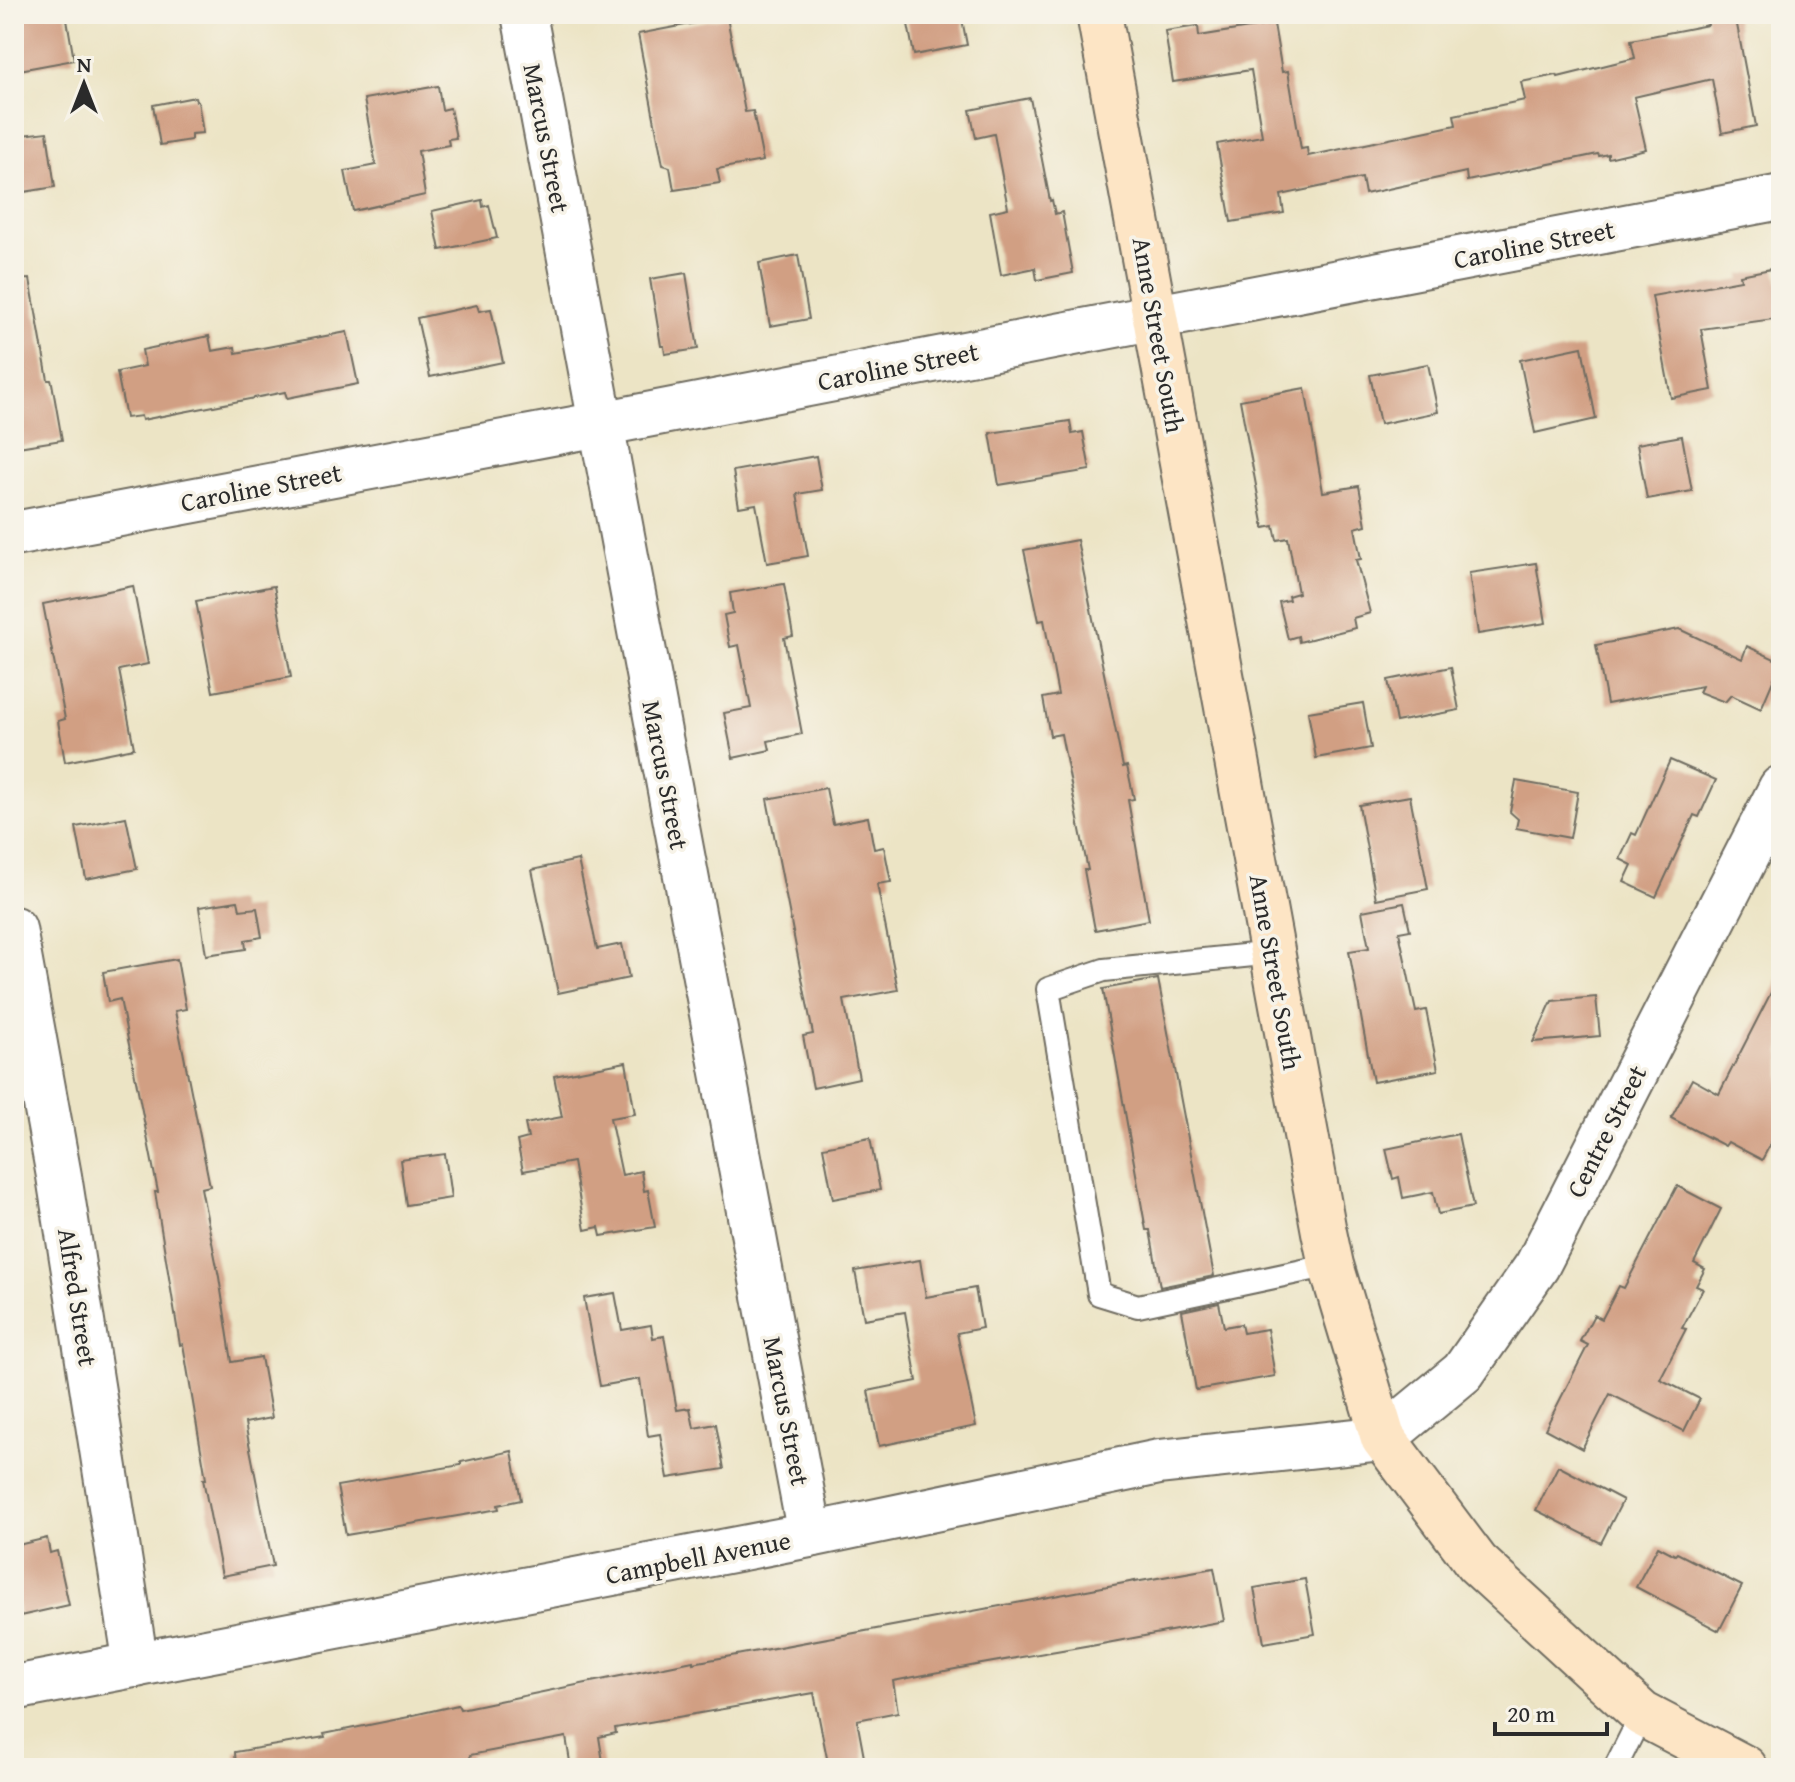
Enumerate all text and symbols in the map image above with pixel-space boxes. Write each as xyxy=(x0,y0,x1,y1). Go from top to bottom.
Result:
north arrow xyxy=(44,44,124,124)
text: N xyxy=(77,48,92,80)
street label: Marcus Street xyxy=(513,60,581,216)
street label: Caroline Street xyxy=(1450,209,1618,279)
street label: Anne Street South xyxy=(1123,234,1195,436)
street label: Caroline Street xyxy=(814,331,982,401)
street label: Caroline Street xyxy=(177,452,345,522)
street label: Marcus Street xyxy=(632,697,700,853)
street label: Anne Street South xyxy=(1240,871,1312,1073)
street label: Centre Street xyxy=(1556,1058,1656,1204)
street label: Alfred Street xyxy=(48,1225,108,1369)
street label: Marcus Street xyxy=(753,1333,821,1489)
street label: Campbell Avenue xyxy=(602,1520,794,1594)
scale bar xyxy=(1495,1686,1607,1736)
text: 20 m xyxy=(1507,1696,1555,1731)

